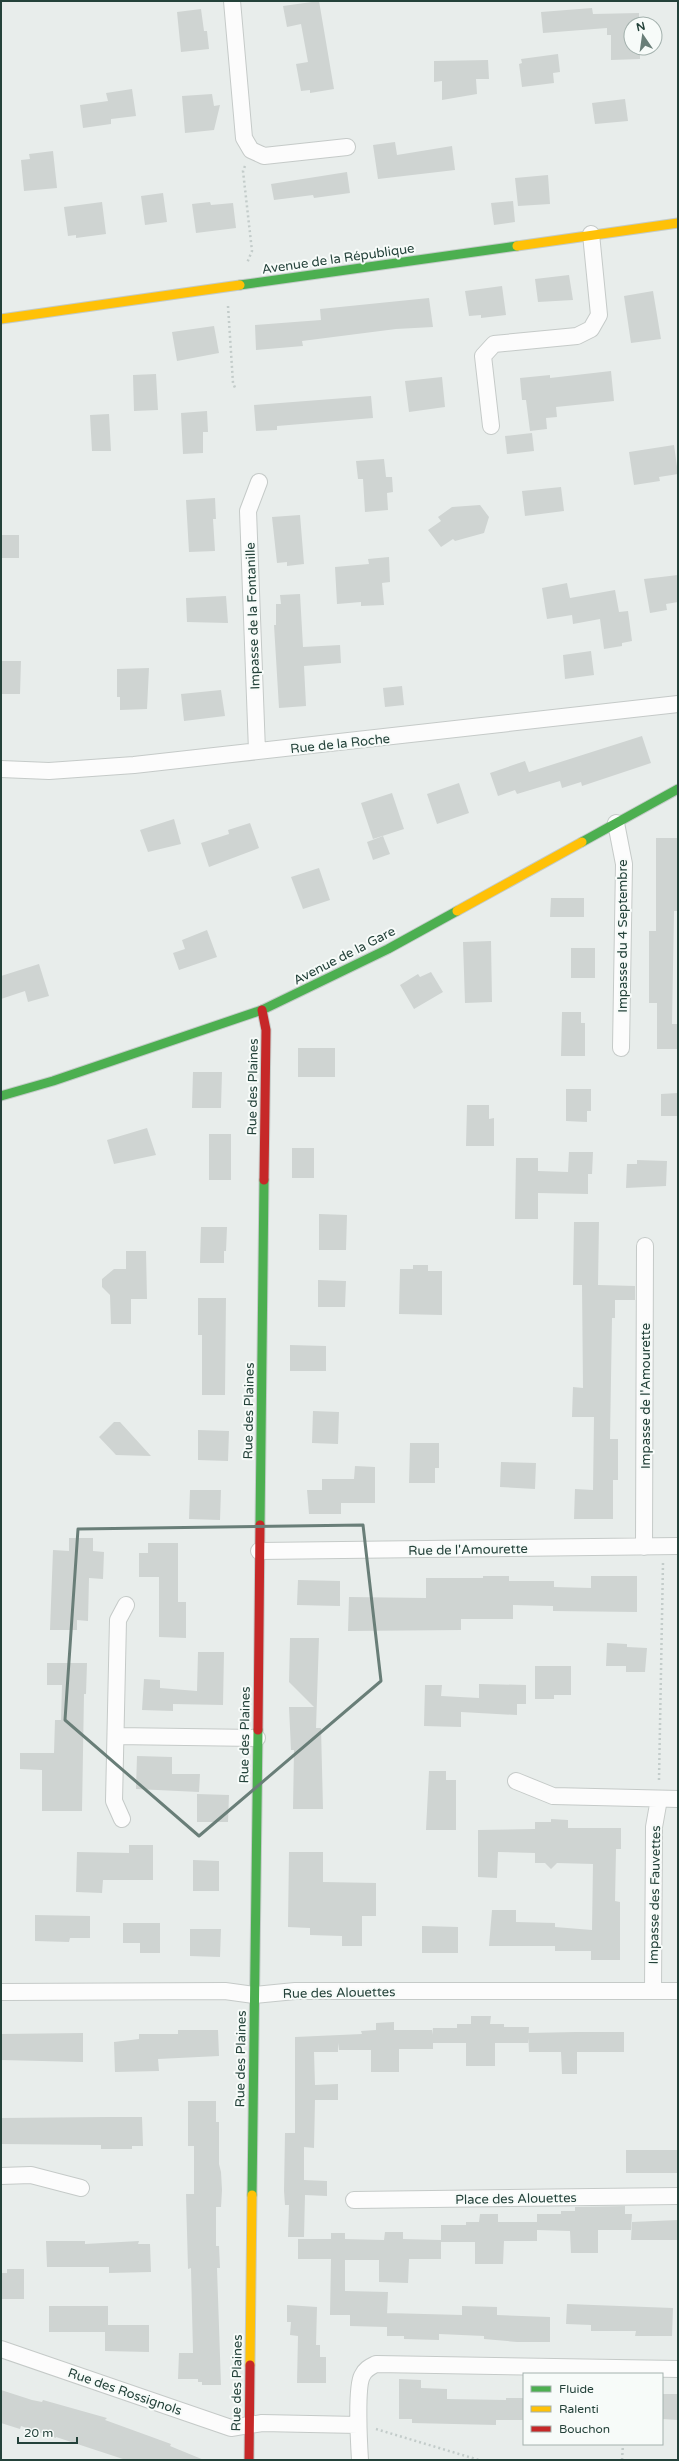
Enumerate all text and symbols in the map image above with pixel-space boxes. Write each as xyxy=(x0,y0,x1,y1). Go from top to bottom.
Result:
north arrow xyxy=(623,16,663,56)
text: N xyxy=(635,19,647,34)
street label: Avenue de la République xyxy=(261,240,415,278)
street label: Impasse de la Fontanille xyxy=(242,542,264,690)
street label: Rue de la Roche xyxy=(289,731,391,757)
street label: Impasse du 4 Septembre xyxy=(615,859,631,1013)
street label: Avenue de la Gare xyxy=(291,923,398,988)
street label: Rue des Plaines xyxy=(244,1038,262,1136)
street label: Impasse de l'Amourette xyxy=(638,1323,654,1469)
street label: Rue des Plaines xyxy=(240,1362,258,1460)
street label: Rue de l'Amourette xyxy=(408,1541,528,1559)
street label: Rue des Plaines xyxy=(236,1686,254,1784)
street label: Impasse des Fauvettes xyxy=(646,1825,664,1965)
street label: Rue des Alouettes xyxy=(283,1984,395,2002)
street label: Rue des Plaines xyxy=(232,2010,250,2108)
street label: Place des Alouettes xyxy=(455,2190,577,2208)
street label: Rue des Plaines xyxy=(228,2334,246,2432)
street label: Rue des Rossignols xyxy=(66,2365,184,2419)
legend xyxy=(523,2373,663,2445)
text: Fluide xyxy=(559,2382,594,2396)
text: Ralenti xyxy=(559,2402,599,2416)
scale bar xyxy=(18,2419,77,2445)
text: Bouchon xyxy=(559,2422,610,2436)
text: 20 m xyxy=(24,2426,53,2440)

